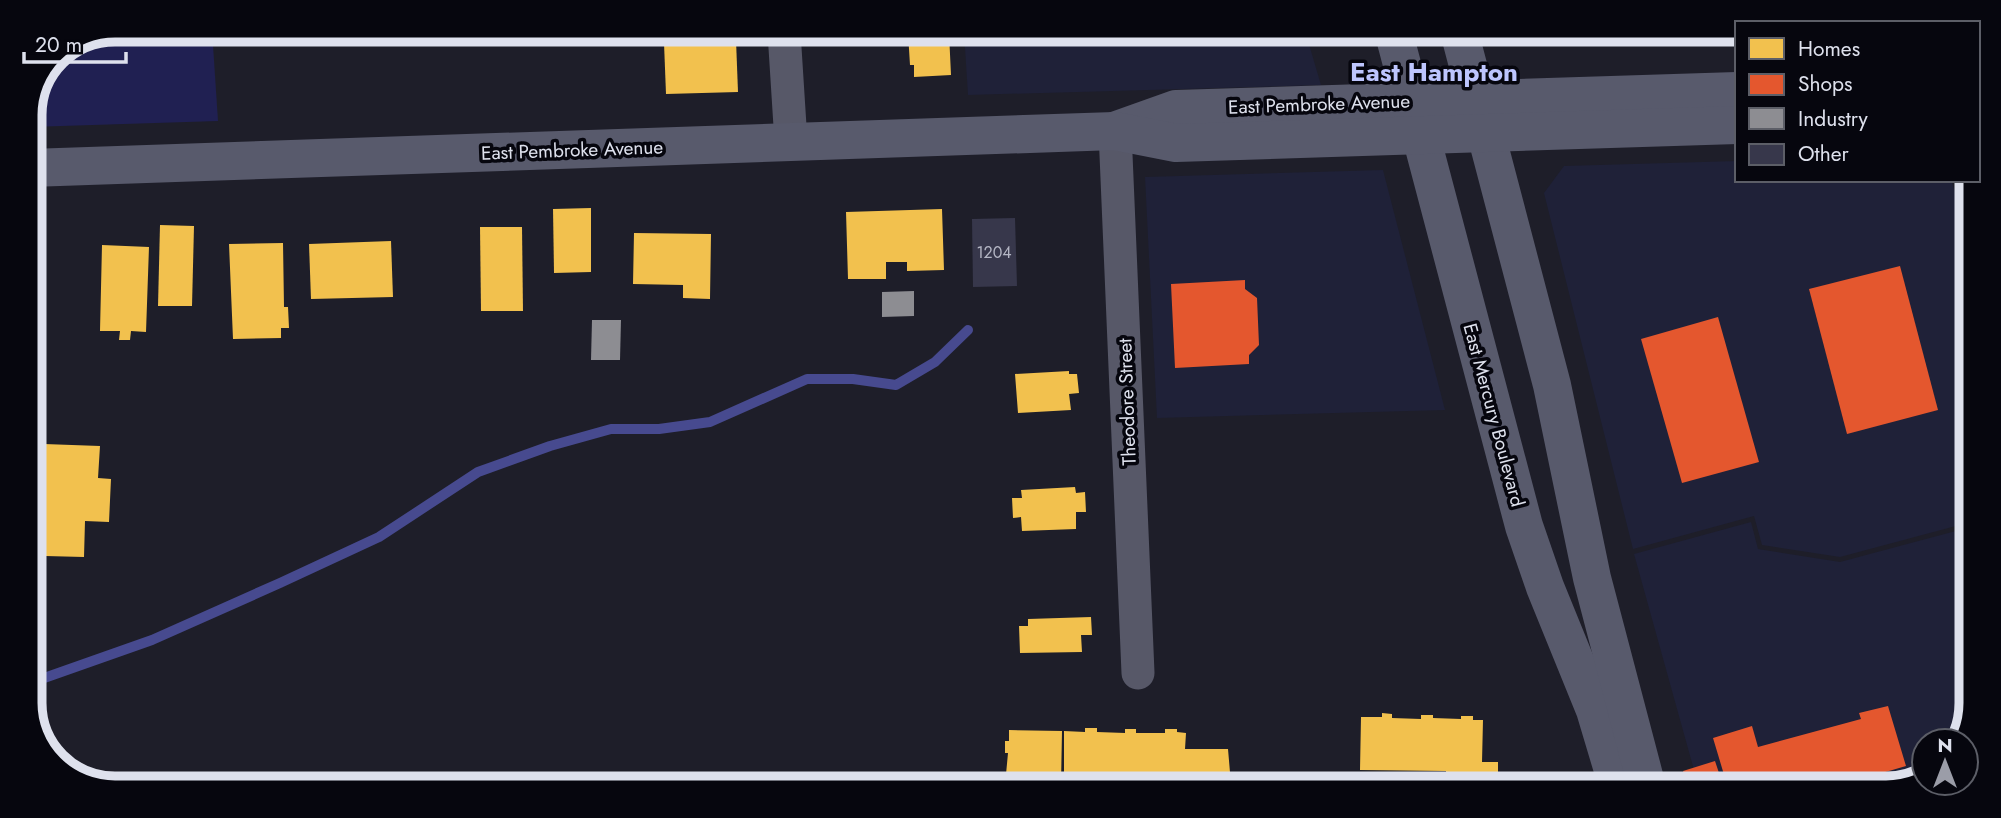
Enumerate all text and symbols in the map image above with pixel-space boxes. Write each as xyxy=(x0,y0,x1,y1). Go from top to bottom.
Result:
scale bar xyxy=(24,21,126,65)
legend xyxy=(1735,21,1980,182)
text: 20 m xyxy=(35,30,82,60)
text: Homes xyxy=(1798,34,1860,64)
district label: East Hampton xyxy=(1350,53,1518,91)
text: Shops xyxy=(1798,69,1852,99)
street label: East Pembroke Avenue xyxy=(1228,87,1411,121)
text: Industry xyxy=(1798,104,1869,134)
street label: East Pembroke Avenue xyxy=(481,133,664,167)
text: Other xyxy=(1798,139,1849,169)
house number: 1204 xyxy=(976,241,1012,264)
street label: East Mercury Boulevard xyxy=(1457,320,1531,510)
street label: Theodore Street xyxy=(1111,338,1143,466)
north arrow xyxy=(1910,727,1980,797)
text: N xyxy=(1937,732,1953,759)

